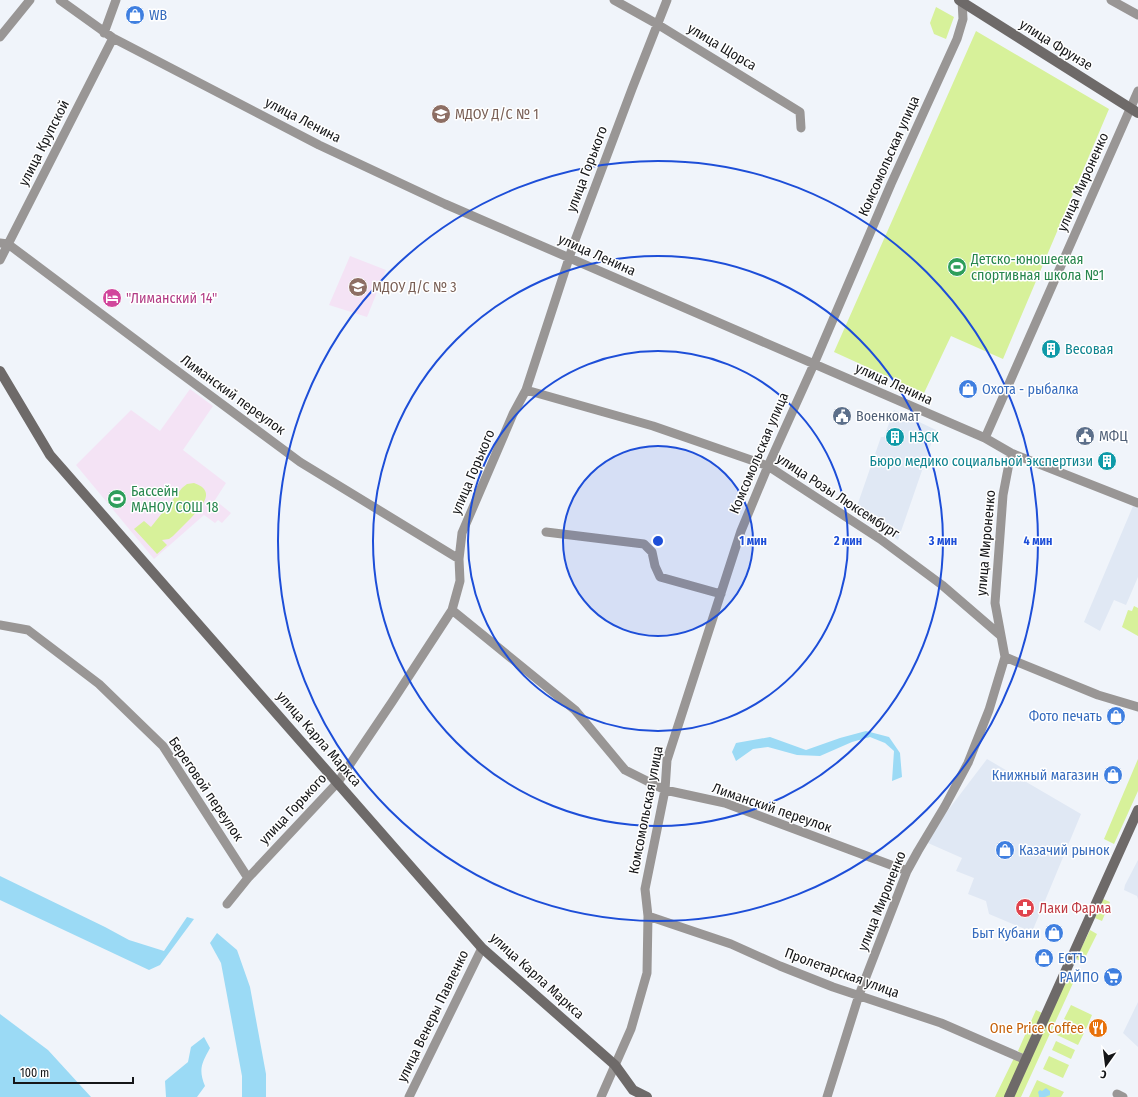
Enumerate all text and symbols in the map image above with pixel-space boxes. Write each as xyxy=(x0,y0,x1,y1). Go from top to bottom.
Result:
shop icon: WB xyxy=(124,4,146,26)
place label: WB xyxy=(149,7,167,24)
street label: улица Фрунзе xyxy=(1016,16,1096,74)
street label: улица Щорса xyxy=(684,20,760,74)
street label: Комсомольская улица xyxy=(855,93,923,219)
street label: улица Ленина xyxy=(262,94,344,146)
street label: улица Крупской xyxy=(15,97,73,189)
school or university icon: МДОУ Д/С № 1 xyxy=(430,103,452,125)
place label: МДОУ Д/С № 1 xyxy=(455,106,539,123)
street label: улица Горького xyxy=(563,124,611,214)
street label: улица Мироненко xyxy=(1054,130,1112,234)
street label: улица Ленина xyxy=(556,230,638,280)
place label: Детско-юношеская спортивная школа №1 xyxy=(970,251,1104,284)
sports icon: Детско-юношеская спортивная школа №1 xyxy=(946,256,968,278)
school or university icon: МДОУ Д/С № 3 xyxy=(347,276,369,298)
place label: МДОУ Д/С № 3 xyxy=(372,279,457,296)
hotel icon: "Лиманский 14" xyxy=(101,287,123,309)
place label: "Лиманский 14" xyxy=(126,290,217,307)
building icon: Весовая xyxy=(1040,338,1062,360)
place label: Весовая xyxy=(1065,341,1113,358)
street label: Лиманский переулок xyxy=(177,351,289,439)
street label: улица Ленина xyxy=(853,359,935,409)
shop icon: Охота - рыбалка xyxy=(957,378,979,400)
place label: Охота - рыбалка xyxy=(982,381,1079,398)
street label: Комсомольская улица xyxy=(726,390,792,516)
public building icon: Военкомат xyxy=(831,405,853,427)
place label: Военкомат xyxy=(856,408,920,425)
public building icon: МФЦ xyxy=(1074,425,1096,447)
building icon: НЭСК xyxy=(884,426,906,448)
street label: улица Горького xyxy=(447,427,499,517)
place label: МФЦ xyxy=(1099,428,1128,445)
place label: НЭСК xyxy=(909,429,939,446)
street label: улица Розы Люксембург xyxy=(773,450,903,542)
building icon: Бюро медико социальной экспертизи xyxy=(1096,450,1118,472)
place label: Бюро медико социальной экспертизи xyxy=(870,453,1093,470)
place label: Бассейн МАНОУ СОШ 18 xyxy=(131,483,218,516)
sports icon: Бассейн МАНОУ СОШ 18 xyxy=(106,488,128,510)
street label: улица Мироненко xyxy=(973,489,999,597)
centre of rings xyxy=(651,534,665,548)
text: 1 мин xyxy=(739,534,767,548)
text: 2 мин xyxy=(833,534,862,548)
text: 3 мин xyxy=(928,534,957,548)
text: 4 мин xyxy=(1024,534,1052,548)
street label: улица Карла Маркса xyxy=(273,688,365,790)
shop icon: Фото печать xyxy=(1105,705,1127,727)
place label: Фото печать xyxy=(1029,708,1103,725)
street label: Береговой переулок xyxy=(165,734,247,845)
street label: Комсомольская улица xyxy=(625,744,667,876)
shop icon: Книжный магазин xyxy=(1102,764,1124,786)
place label: Книжный магазин xyxy=(992,767,1099,784)
street label: улица Горького xyxy=(256,770,330,848)
street label: Лиманский переулок xyxy=(710,780,834,837)
shop icon: Казачий рынок xyxy=(994,839,1016,861)
place label: Казачий рынок xyxy=(1019,842,1110,859)
street label: улица Мироненко xyxy=(854,849,910,953)
pharmacy icon: Лаки Фарма xyxy=(1014,897,1036,919)
place label: Лаки Фарма xyxy=(1039,900,1111,917)
shop icon: Быт Кубани xyxy=(1043,922,1065,944)
place label: Быт Кубани xyxy=(972,925,1040,942)
street label: улица Карла Маркса xyxy=(486,929,588,1023)
street label: Пролетарская улица xyxy=(782,944,902,1002)
street label: улица Венеры Павленко xyxy=(394,947,472,1085)
shop icon: ЕСТЪ xyxy=(1033,947,1055,969)
place label: ЕСТЪ xyxy=(1058,950,1087,967)
supermarket icon: РАЙПО xyxy=(1102,966,1124,988)
place label: РАЙПО xyxy=(1059,969,1099,986)
restaurant icon: One Price Coffee xyxy=(1087,1017,1109,1039)
place label: One Price Coffee xyxy=(990,1020,1084,1037)
north arrow xyxy=(1086,1045,1126,1085)
scale bar xyxy=(14,1059,133,1085)
text: 100 m xyxy=(20,1066,49,1080)
text: С xyxy=(1099,1067,1108,1081)

